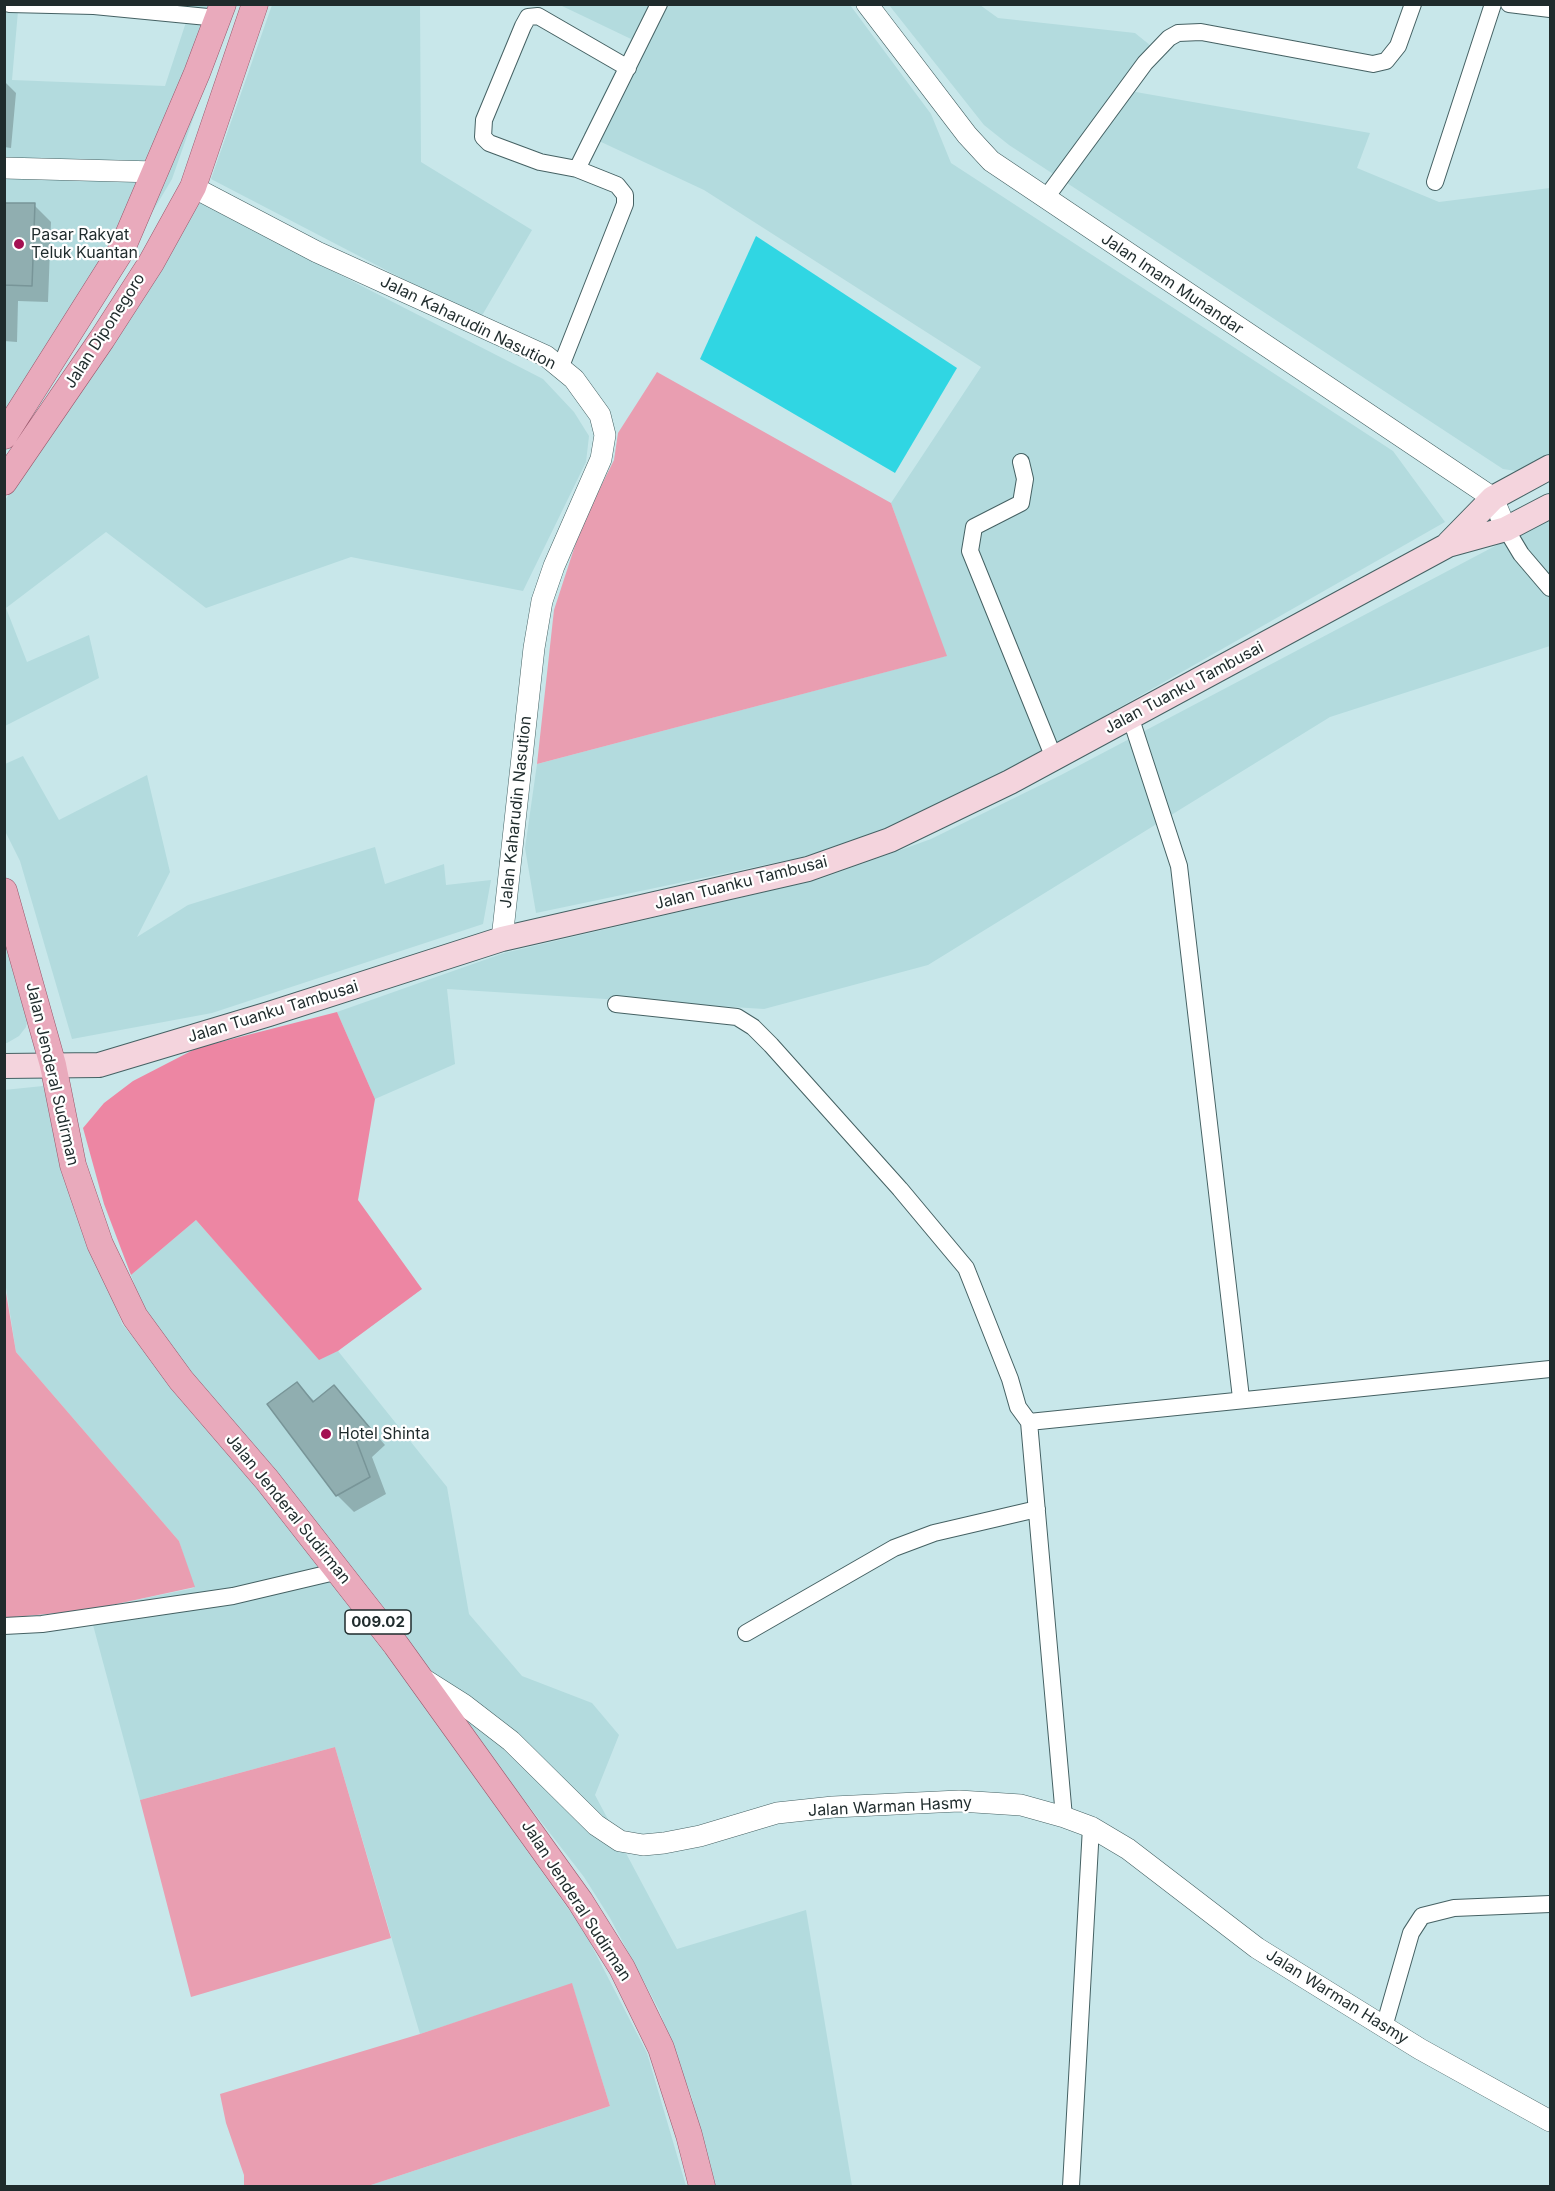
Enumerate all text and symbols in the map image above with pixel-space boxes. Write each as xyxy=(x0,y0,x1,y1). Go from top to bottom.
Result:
place label: Pasar Rakyat Teluk Kuantan xyxy=(31,225,138,263)
street label: Jalan Imam Munandar xyxy=(1097,229,1247,339)
marker: Pasar Rakyat Teluk Kuantan xyxy=(12,237,26,251)
street label: Jalan Diponegoro xyxy=(61,270,149,392)
street label: Jalan Kaharudin Nasution xyxy=(377,272,559,374)
street label: Jalan Tuanku Tambusai xyxy=(1101,638,1267,738)
street label: Jalan Kaharudin Nasution xyxy=(496,715,536,909)
street label: Jalan Tuanku Tambusai xyxy=(653,852,829,914)
street label: Jalan Tuanku Tambusai xyxy=(185,977,361,1047)
street label: Jalan Jenderal Sudirman xyxy=(22,981,82,1167)
place label: Hotel Shinta xyxy=(338,1424,430,1444)
marker: Hotel Shinta xyxy=(319,1427,333,1441)
street label: Jalan Jenderal Sudirman xyxy=(222,1430,354,1588)
road number: 009.02 xyxy=(345,1610,411,1634)
street label: Jalan Warman Hasmy xyxy=(808,1793,972,1821)
street label: Jalan Jenderal Sudirman xyxy=(517,1817,635,1985)
street label: Jalan Warman Hasmy xyxy=(1262,1945,1412,2049)

